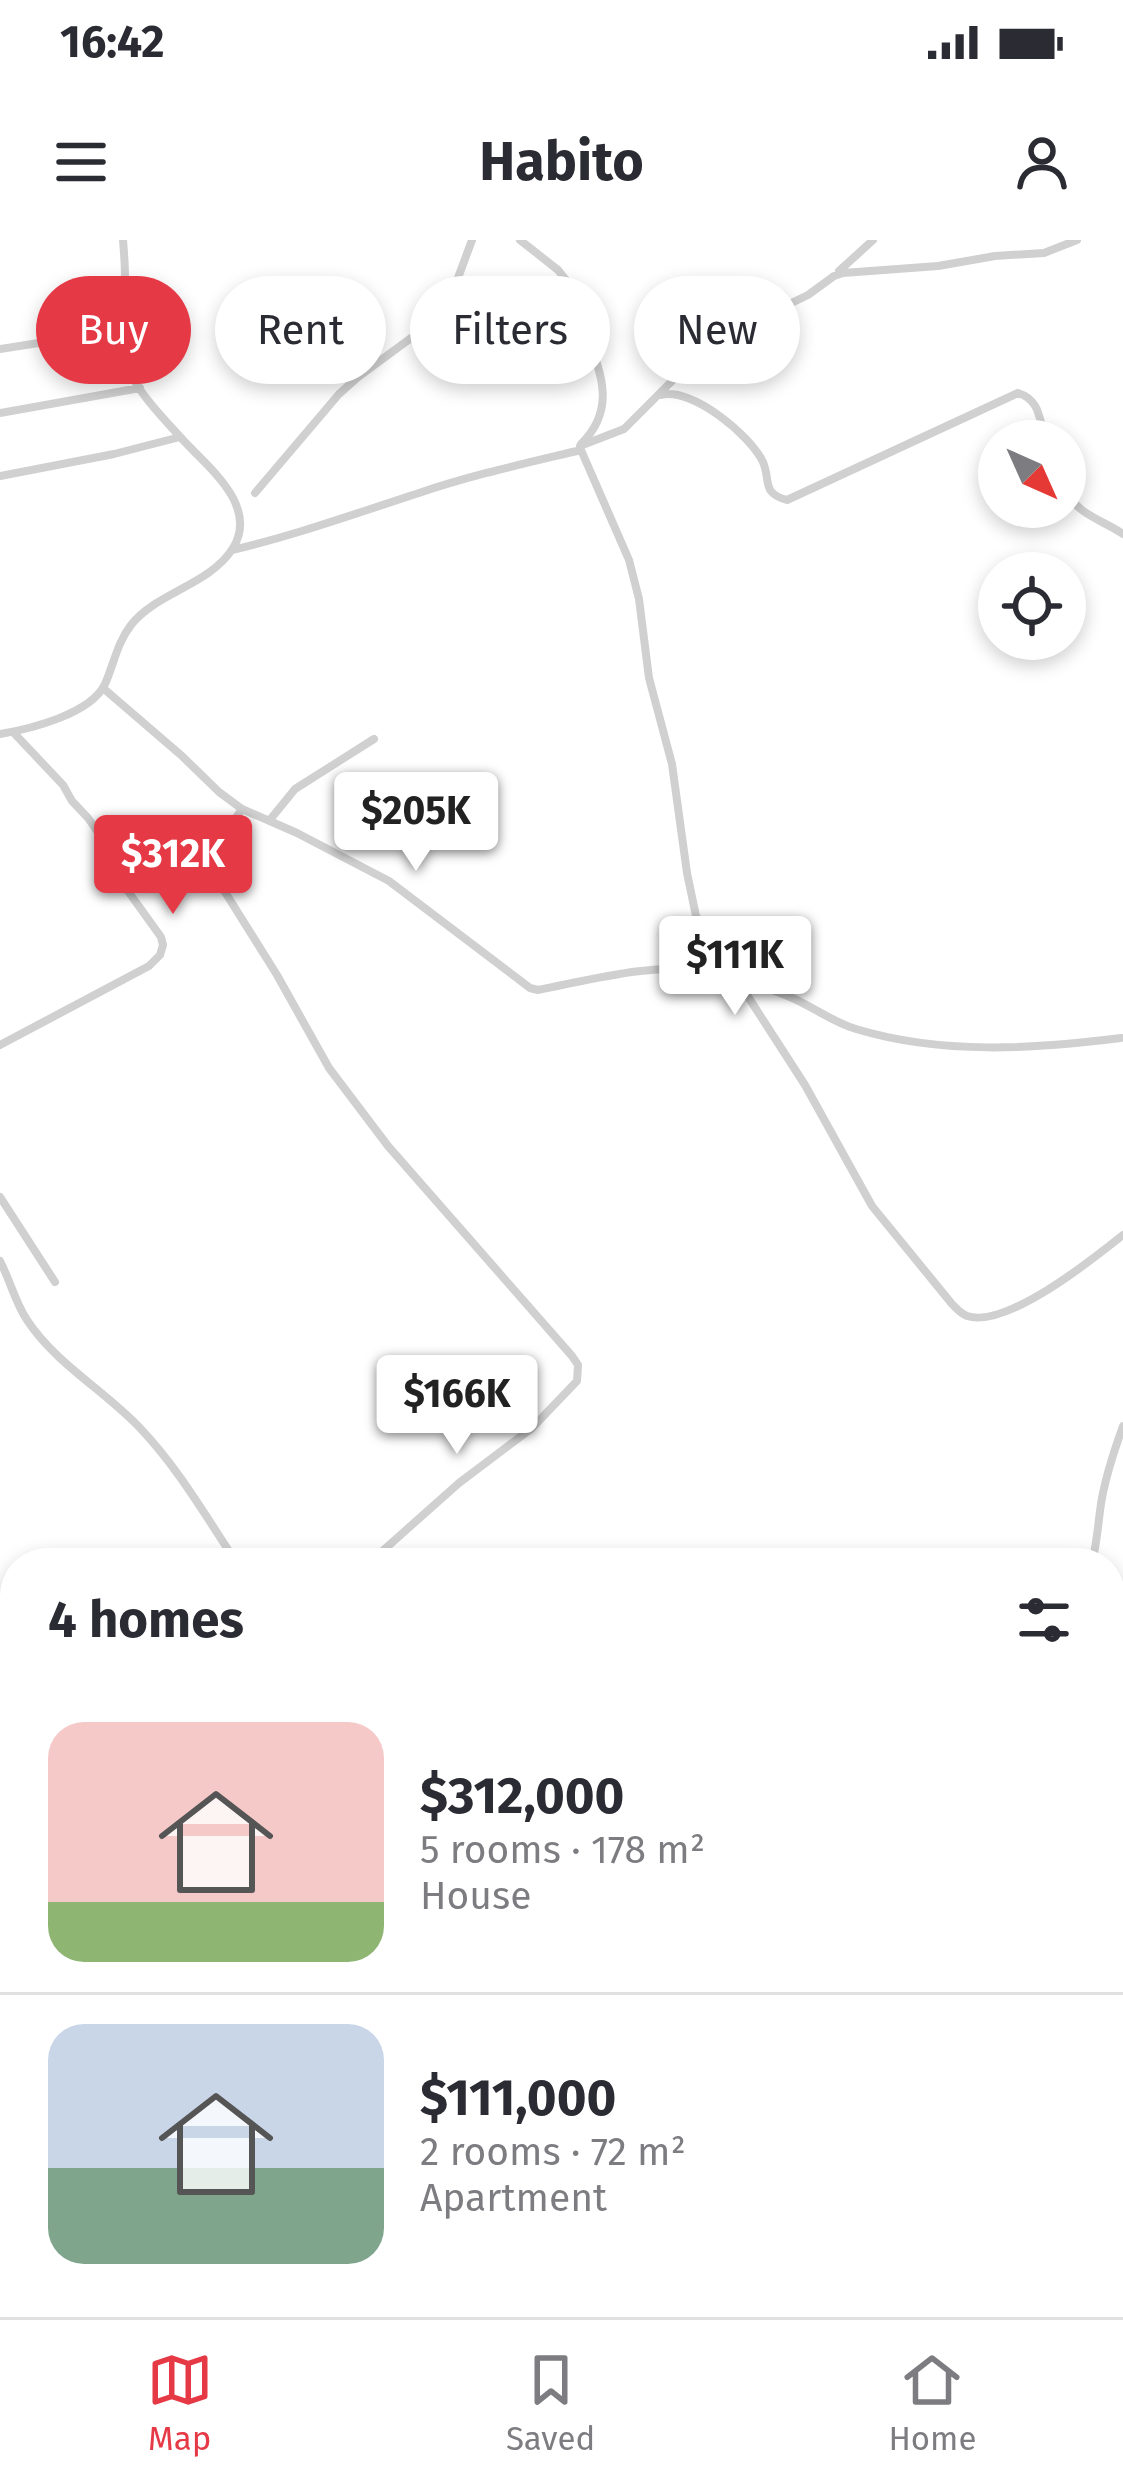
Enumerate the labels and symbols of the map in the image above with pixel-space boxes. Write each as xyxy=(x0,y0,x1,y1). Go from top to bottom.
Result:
north arrow xyxy=(978,420,1086,528)
pin: $205K xyxy=(332,772,500,874)
pin: $312K xyxy=(89,815,257,917)
pin: $111K xyxy=(651,916,819,1018)
pin: $166K xyxy=(373,1355,541,1457)

